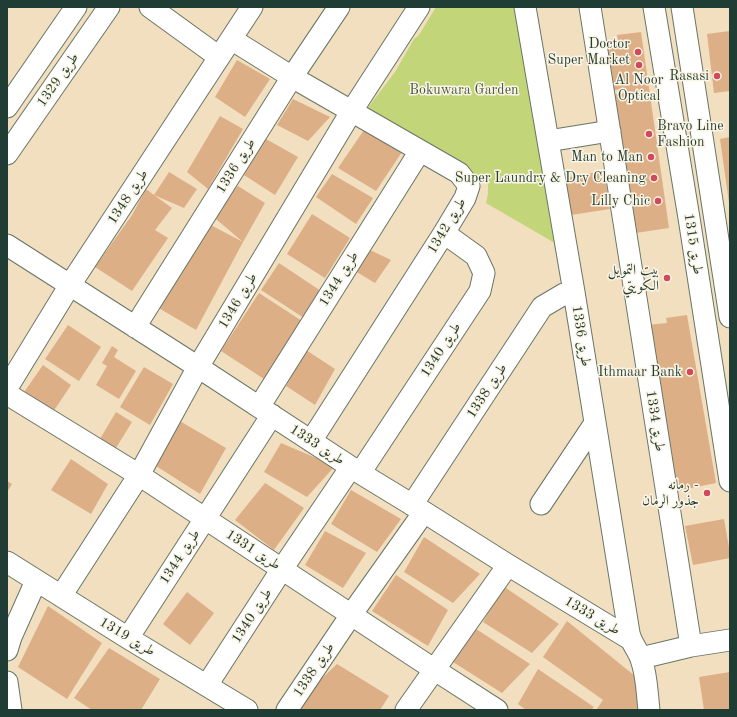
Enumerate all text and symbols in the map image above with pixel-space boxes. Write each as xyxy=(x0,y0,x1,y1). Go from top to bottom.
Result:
place label: Doctor Super Market xyxy=(547,36,630,68)
marker: Doctor Super Market xyxy=(633,47,643,57)
street label: طريق 1329 xyxy=(33,50,83,110)
marker: Al Noor Optical xyxy=(634,60,644,70)
place label: Rasasi xyxy=(669,68,709,84)
marker: Rasasi xyxy=(712,71,722,81)
place label: Al Noor Optical xyxy=(615,72,663,104)
park label: Bokuwara Garden xyxy=(409,82,519,98)
place label: Bravo Line Fashion xyxy=(657,118,724,150)
marker: Bravo Line Fashion xyxy=(644,129,654,139)
street label: طريق 1336 xyxy=(212,135,260,197)
place label: Man to Man xyxy=(571,149,643,165)
marker: Man to Man xyxy=(646,152,656,162)
street label: طريق 1348 xyxy=(104,166,152,228)
place label: Super Laundry & Dry Cleaning xyxy=(455,170,646,186)
marker: Super Laundry & Dry Cleaning xyxy=(649,173,659,183)
place label: Lilly Chic xyxy=(591,193,650,209)
street label: طريق 1342 xyxy=(424,195,470,257)
marker: Lilly Chic xyxy=(653,196,663,206)
street label: طريق 1315 xyxy=(680,212,706,276)
street label: طريق 1344 xyxy=(315,248,363,310)
place label: بيت التمويل الكويتي xyxy=(608,262,659,294)
street label: طريق 1346 xyxy=(215,270,261,332)
marker: بيت التمويل الكويتي xyxy=(662,273,672,283)
street label: طريق 1336 xyxy=(568,304,594,368)
street label: طريق 1340 xyxy=(417,319,465,381)
street label: طريق 1338 xyxy=(463,360,511,422)
place label: Ithmaar Bank xyxy=(598,364,682,380)
marker: Ithmaar Bank xyxy=(685,367,695,377)
street label: طريق 1334 xyxy=(642,389,668,453)
street label: طريق 1333 xyxy=(286,421,348,469)
place label: رمانه - جذور الرمان xyxy=(642,477,699,510)
marker: رمانه - جذور الرمان xyxy=(702,488,712,498)
street label: طريق 1344 xyxy=(156,526,204,588)
street label: طريق 1331 xyxy=(222,526,284,574)
street label: طريق 1340 xyxy=(228,585,276,647)
street label: طريق 1333 xyxy=(561,593,623,639)
street label: طريق 1319 xyxy=(96,614,158,660)
street label: طريق 1338 xyxy=(290,640,338,700)

